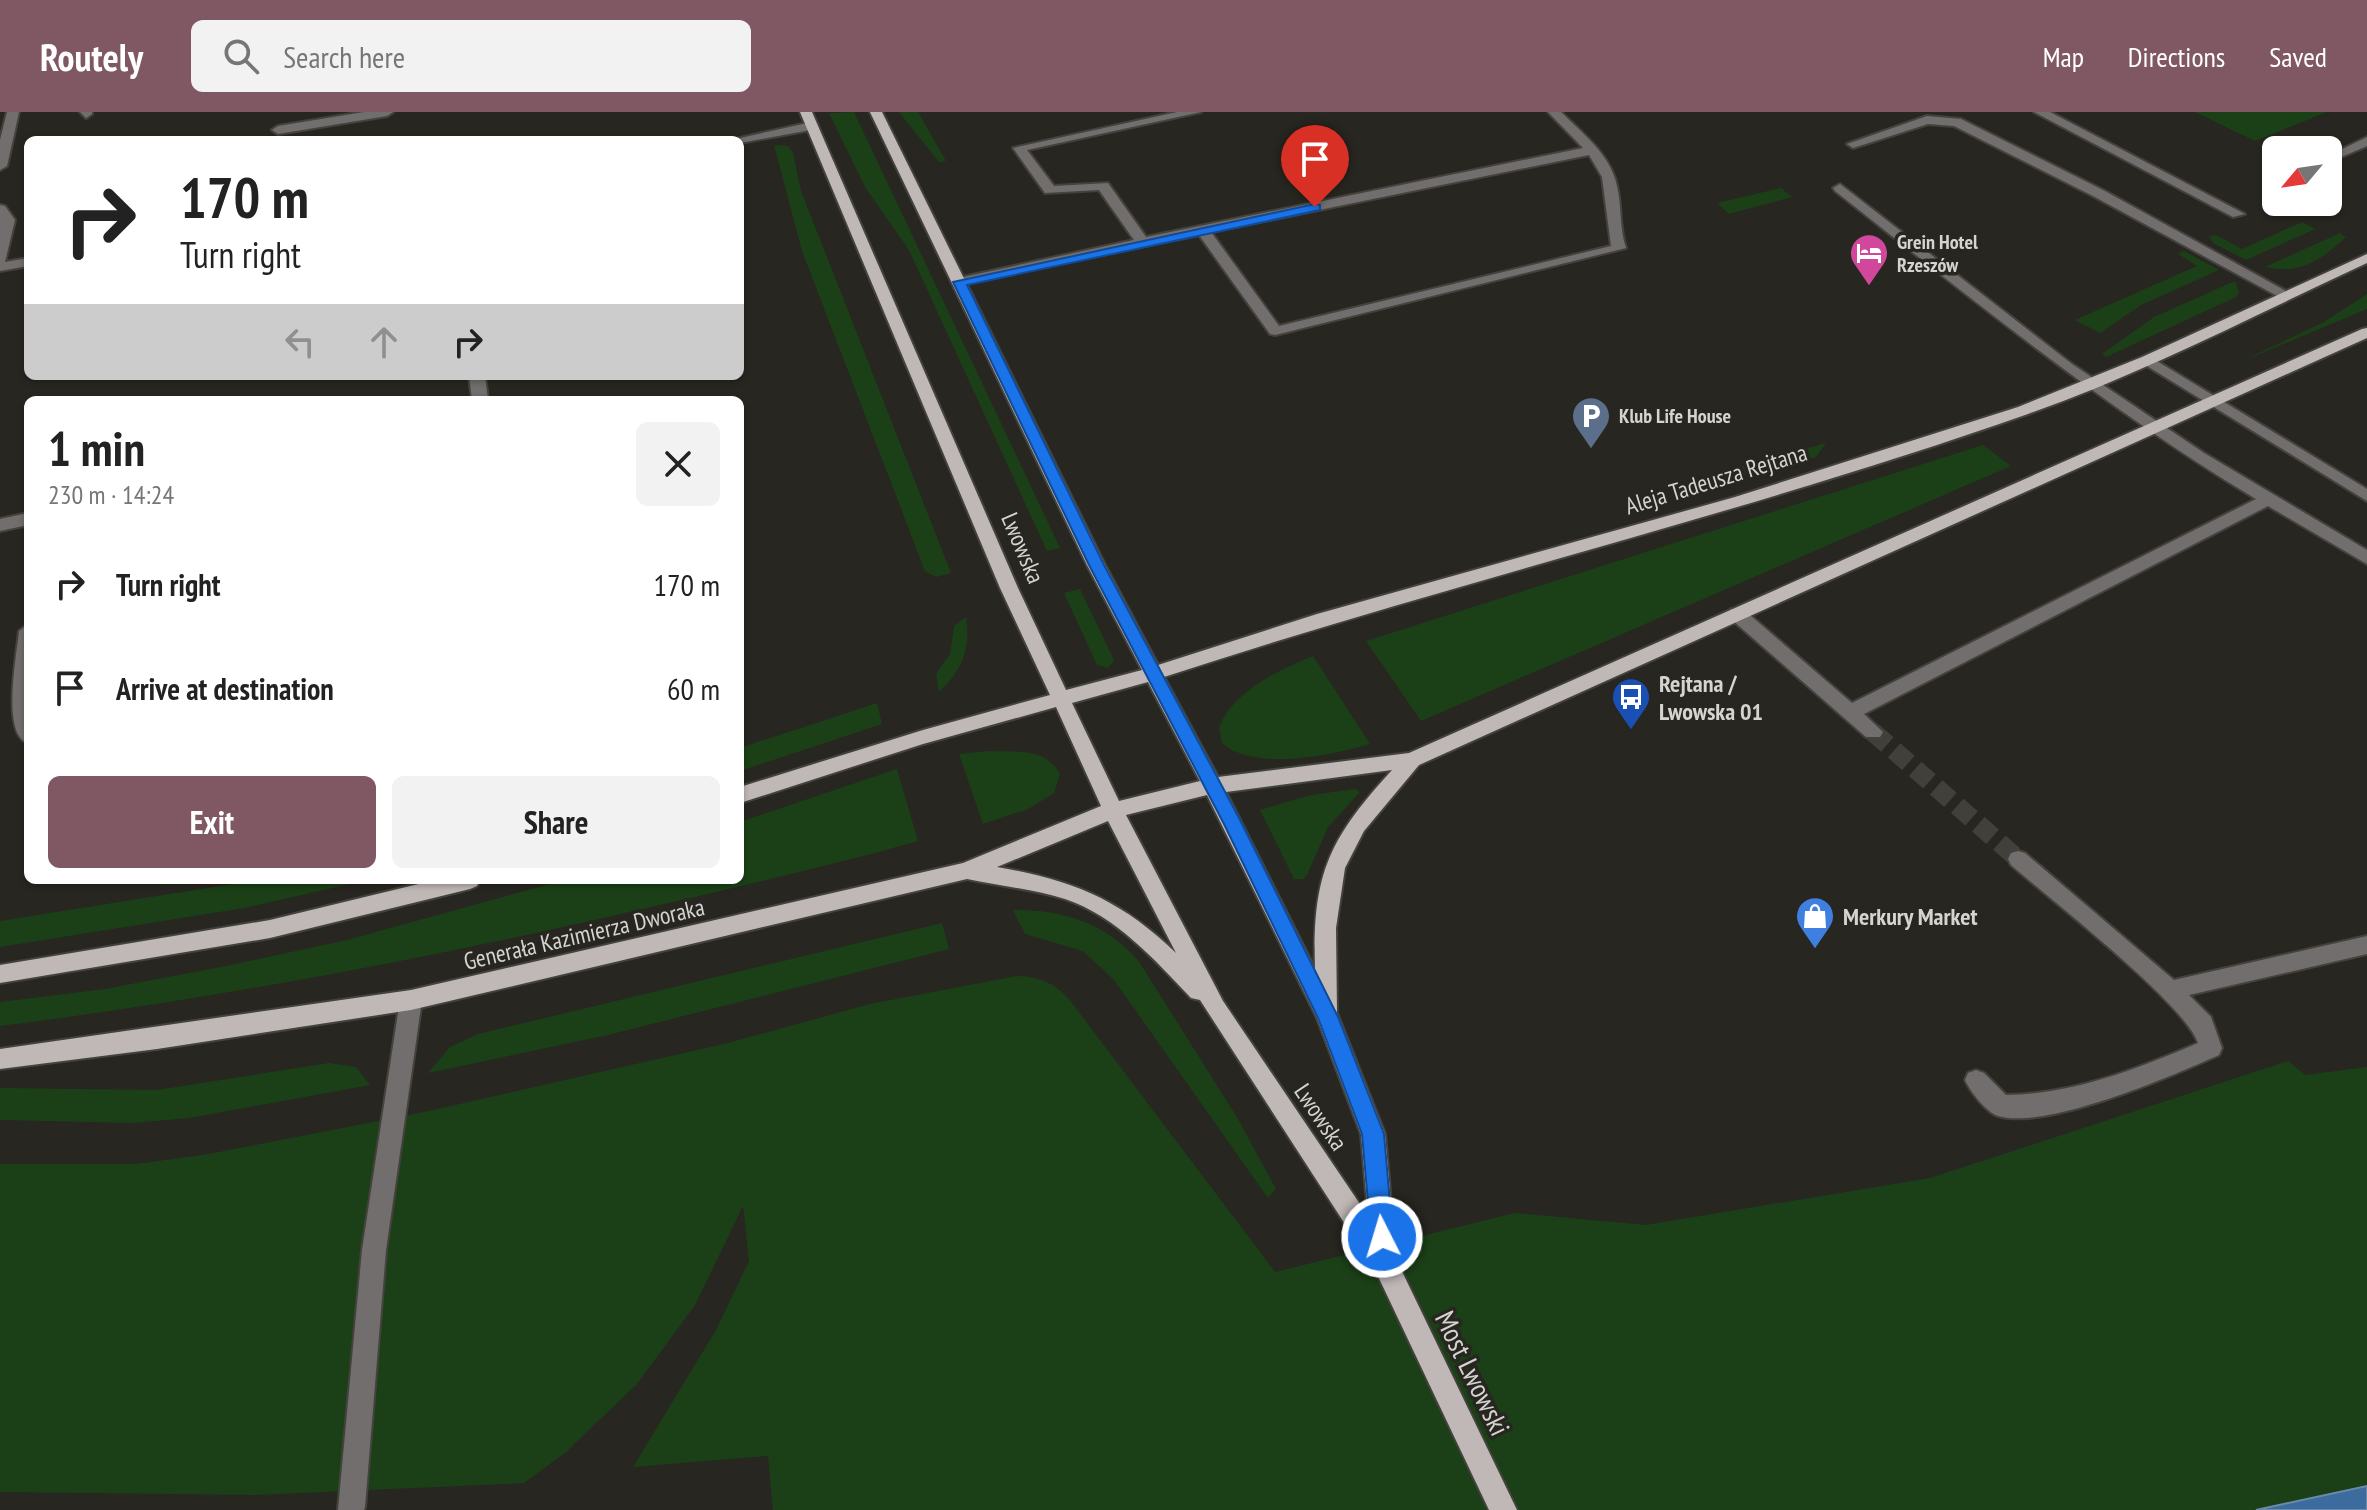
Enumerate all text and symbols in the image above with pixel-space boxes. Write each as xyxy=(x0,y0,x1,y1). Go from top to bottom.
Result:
search box xyxy=(191,20,751,92)
text: Routely xyxy=(40,32,143,81)
icon: search xyxy=(219,34,263,78)
text: Search here xyxy=(283,37,405,76)
text: Map xyxy=(2043,38,2084,75)
text: Directions xyxy=(2128,38,2225,75)
text: Saved xyxy=(2269,38,2327,75)
pin xyxy=(1281,125,1349,207)
north arrow xyxy=(2262,136,2342,216)
map controls xyxy=(2262,136,2342,216)
icon: arrive xyxy=(1293,137,1337,181)
text: 170 m xyxy=(180,161,309,233)
icon: right xyxy=(48,168,152,272)
place label: Grein Hotel Rzeszów xyxy=(1897,229,1978,278)
text: Turn right xyxy=(180,231,301,278)
hotel icon: Grein Hotel Rzeszów xyxy=(1848,232,1890,287)
icon: left xyxy=(278,320,322,364)
icon: ahead xyxy=(362,320,406,364)
icon: right xyxy=(446,320,490,364)
parking icon: Klub Life House xyxy=(1570,395,1612,450)
place label: Klub Life House xyxy=(1619,403,1731,429)
text: 1 min xyxy=(48,417,145,479)
button: close xyxy=(636,422,720,506)
street label: Aleja Tadeusza Rejtana xyxy=(1621,437,1811,521)
text: 230 m · 14:24 xyxy=(48,478,174,511)
street label: Lwowska xyxy=(994,508,1052,588)
icon: right xyxy=(48,562,92,606)
text: Turn right xyxy=(116,565,220,604)
text: 170 m xyxy=(654,565,720,604)
icon: arrive xyxy=(48,666,92,710)
place label: Rejtana / Lwowska 01 xyxy=(1659,668,1763,727)
text: Arrive at destination xyxy=(116,669,334,708)
text: 60 m xyxy=(667,669,720,708)
bus stop icon: Rejtana / Lwowska 01 xyxy=(1610,676,1652,731)
button: Exit xyxy=(48,776,376,868)
button: Share xyxy=(392,776,720,868)
street label: Generała Kazimierza Dworaka xyxy=(461,891,707,977)
shop icon: Merkury Market xyxy=(1794,895,1836,950)
place label: Merkury Market xyxy=(1843,901,1977,932)
street label: Lwowska xyxy=(1287,1078,1355,1156)
position arrow xyxy=(1340,1195,1424,1279)
street label: Most Lwowski xyxy=(1427,1305,1519,1441)

